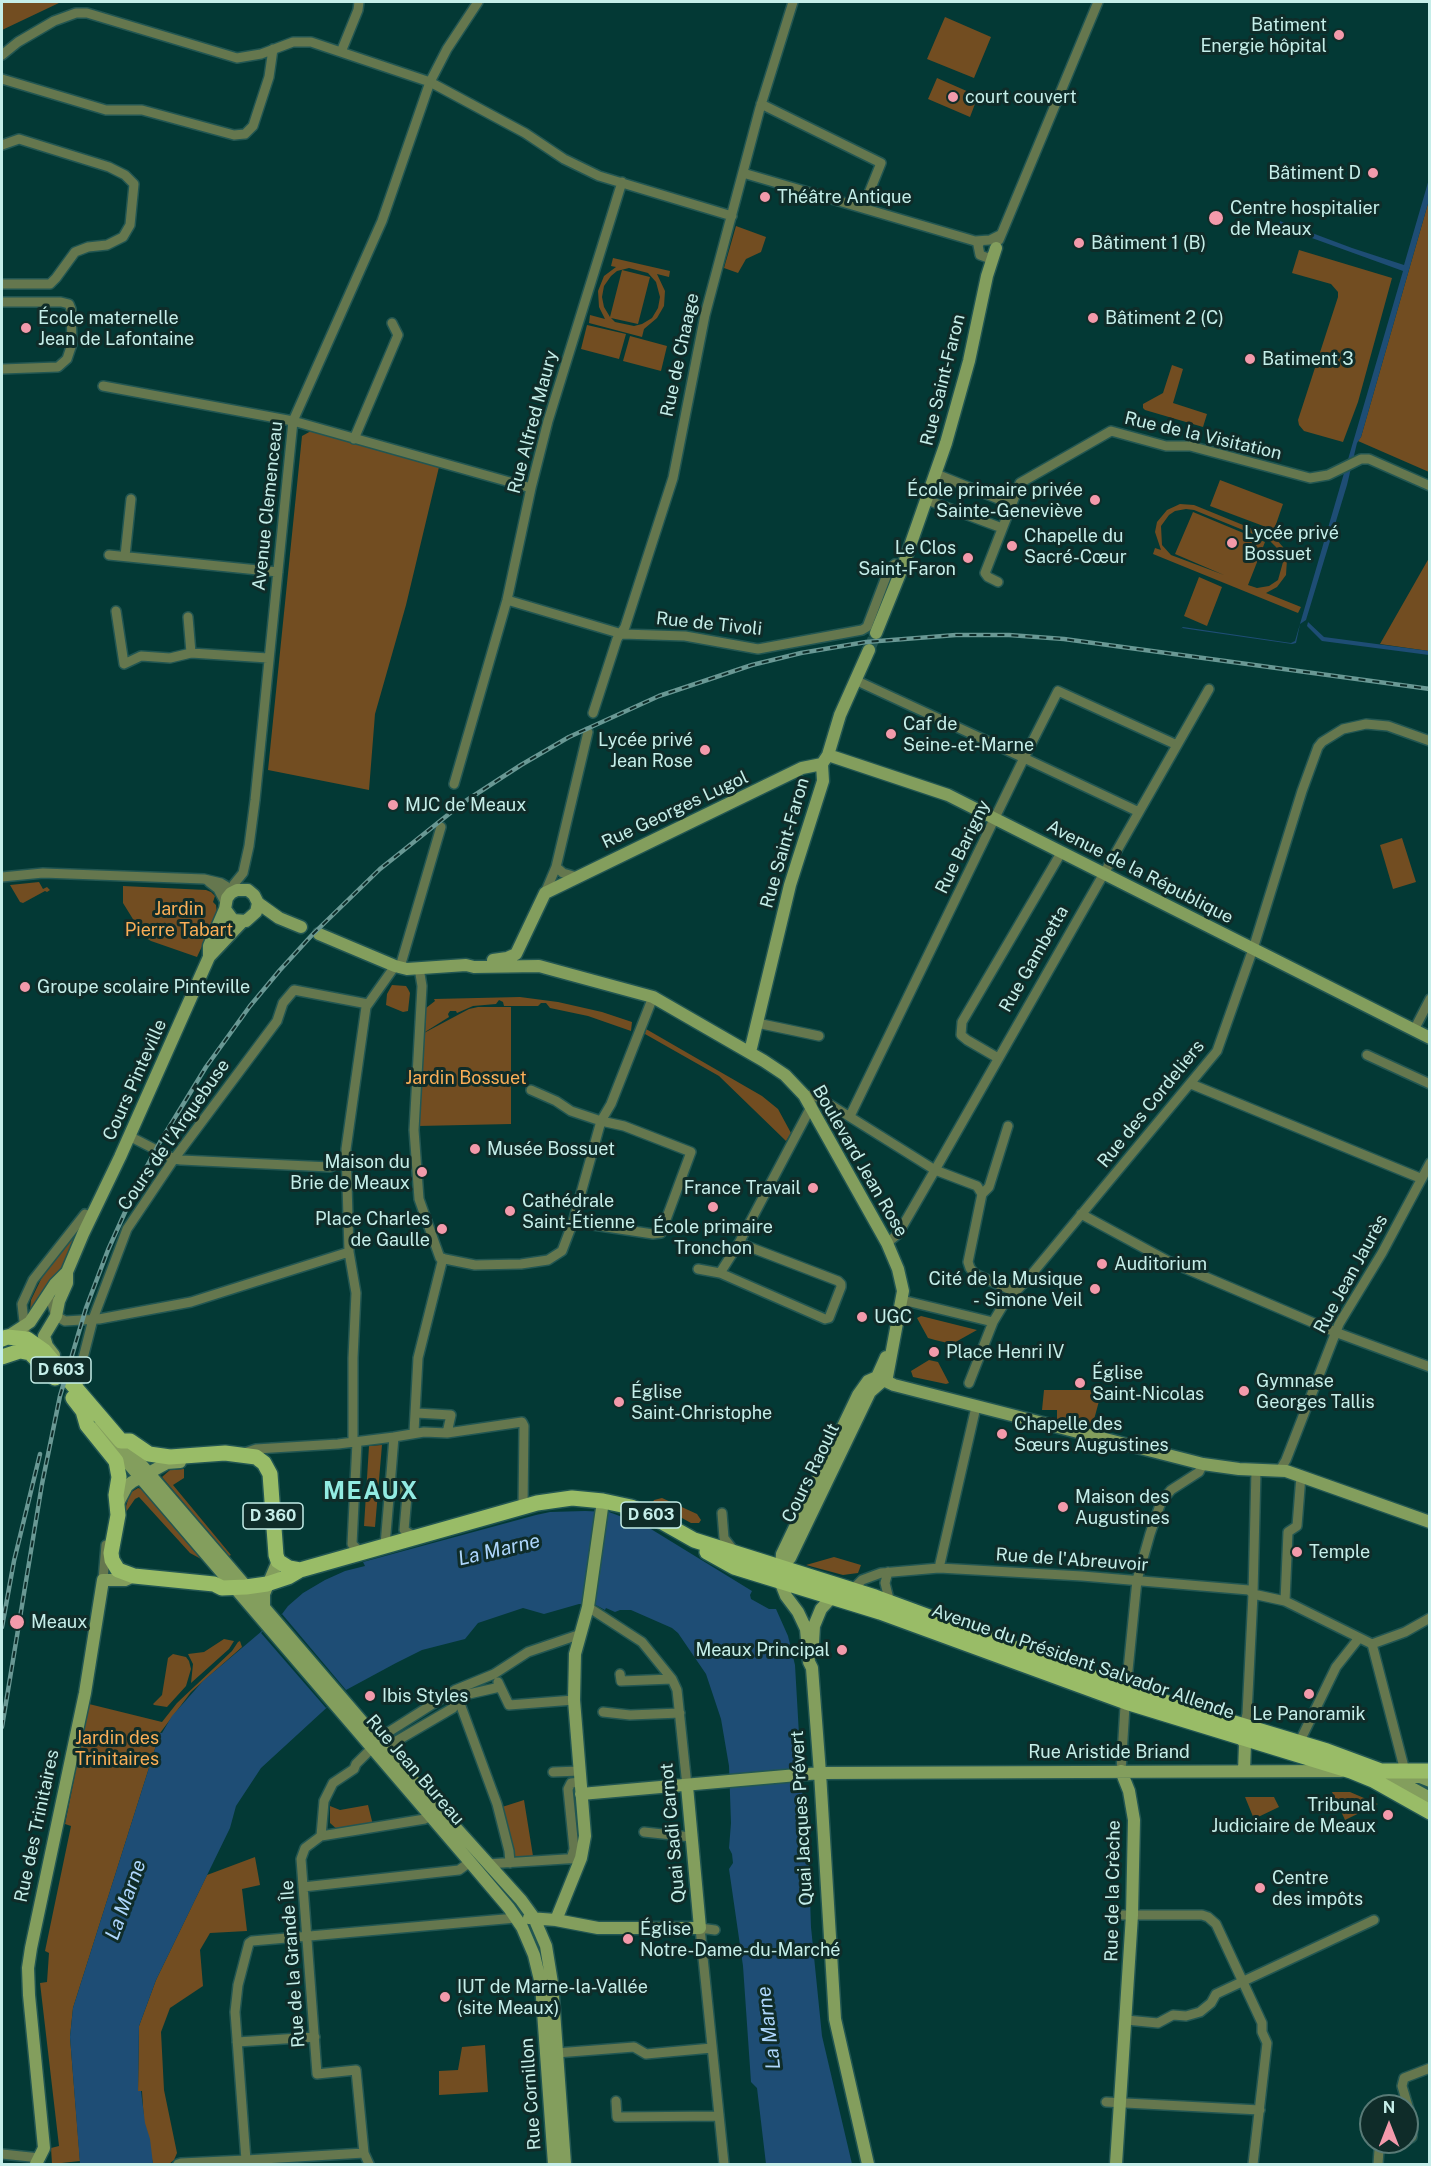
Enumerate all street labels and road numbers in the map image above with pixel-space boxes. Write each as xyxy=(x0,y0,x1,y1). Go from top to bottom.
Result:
street label: Rue de Chaage xyxy=(656,291,704,419)
street label: Rue Saint-Faron xyxy=(916,312,970,448)
street label: Rue Alfred Maury xyxy=(503,348,563,496)
street label: Rue de la Visitation xyxy=(1122,407,1284,465)
street label: Avenue Clemenceau xyxy=(248,420,288,592)
street label: Rue de Tivoli xyxy=(655,608,763,640)
street label: Rue Georges Lugol xyxy=(598,767,752,853)
street label: Rue Saint-Faron xyxy=(756,775,814,911)
street label: Rue Barigny xyxy=(931,797,995,897)
street label: Avenue de la République xyxy=(1043,816,1237,928)
street label: Rue Gambetta xyxy=(995,902,1073,1016)
street label: Cours Pinteville xyxy=(99,1016,171,1144)
street label: Rue des Cordeliers xyxy=(1093,1036,1209,1172)
street label: Cours de l'Arquebuse xyxy=(114,1055,234,1215)
street label: Boulevard Jean Rose xyxy=(808,1081,912,1241)
street label: Rue Jean Jaurès xyxy=(1309,1211,1393,1337)
road number: D 603 xyxy=(31,1357,91,1383)
street label: Cours Raoult xyxy=(778,1420,844,1526)
road number: D 603 xyxy=(621,1502,681,1528)
road number: D 360 xyxy=(243,1503,303,1529)
street label: Rue de l'Abreuvoir xyxy=(995,1544,1149,1576)
street label: Avenue du Président Salvador Allende xyxy=(929,1600,1237,1724)
street label: Rue Jean Bureau xyxy=(361,1711,469,1829)
street label: Quai Jacques Prévert xyxy=(787,1730,817,1906)
street label: Rue Aristide Briand xyxy=(1028,1741,1190,1763)
street label: Rue des Trinitaires xyxy=(10,1748,64,1904)
street label: Quai Sadi Carnot xyxy=(656,1762,690,1904)
street label: Rue de la Crèche xyxy=(1101,1820,1125,1962)
street label: Rue de la Grande Île xyxy=(276,1880,310,2048)
street label: Rue Cornillon xyxy=(516,2037,546,2151)

